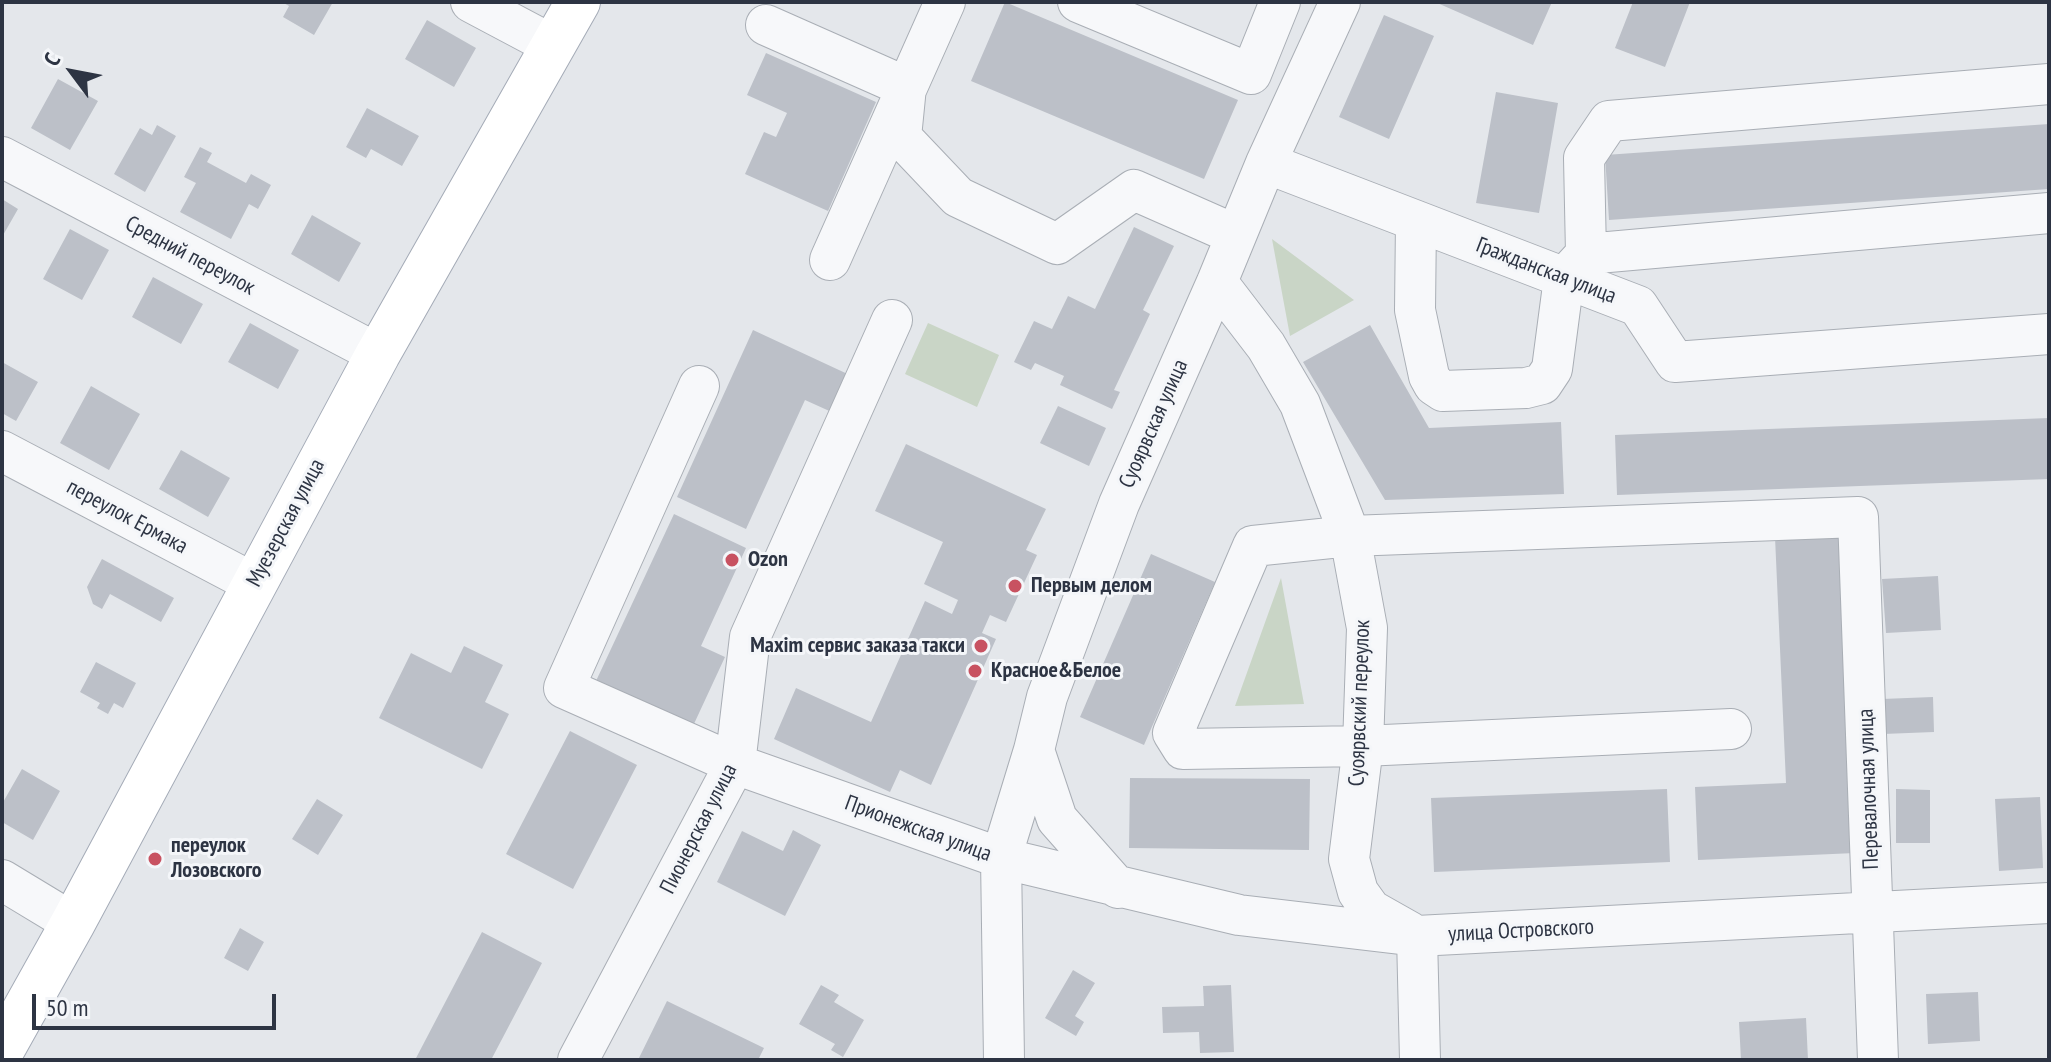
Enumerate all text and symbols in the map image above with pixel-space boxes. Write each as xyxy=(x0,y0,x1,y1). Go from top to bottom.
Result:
north arrow xyxy=(32,32,112,112)
text: С xyxy=(37,48,66,71)
street label: Средний переулок xyxy=(120,211,260,301)
street label: Гражданская улица xyxy=(1472,232,1620,310)
street label: Суоярвская улица xyxy=(1114,356,1194,492)
street label: Муезерская улица xyxy=(241,455,331,591)
street label: переулок Ермака xyxy=(62,474,192,560)
place label: Ozon xyxy=(748,547,788,573)
marker: Ozon xyxy=(723,551,741,569)
place label: Первым делом xyxy=(1031,573,1152,599)
marker: Первым делом xyxy=(1006,577,1024,595)
street label: Суоярвский переулок xyxy=(1344,619,1376,787)
place label: Maxim сервис заказа такси xyxy=(750,633,965,659)
marker: Maxim сервис заказа такси xyxy=(972,637,990,655)
place label: Красное&Белое xyxy=(991,658,1121,684)
marker: Красное&Белое xyxy=(966,662,984,680)
street label: Перевалочная улица xyxy=(1853,708,1885,870)
street label: Пионерская улица xyxy=(655,760,743,898)
street label: Прионежская улица xyxy=(841,790,995,868)
place label: переулок Лозовского xyxy=(171,833,262,884)
marker: переулок Лозовского xyxy=(146,850,164,868)
street label: улица Островского xyxy=(1447,914,1595,948)
scale bar xyxy=(36,978,280,1028)
text: 50 m xyxy=(46,992,88,1023)

